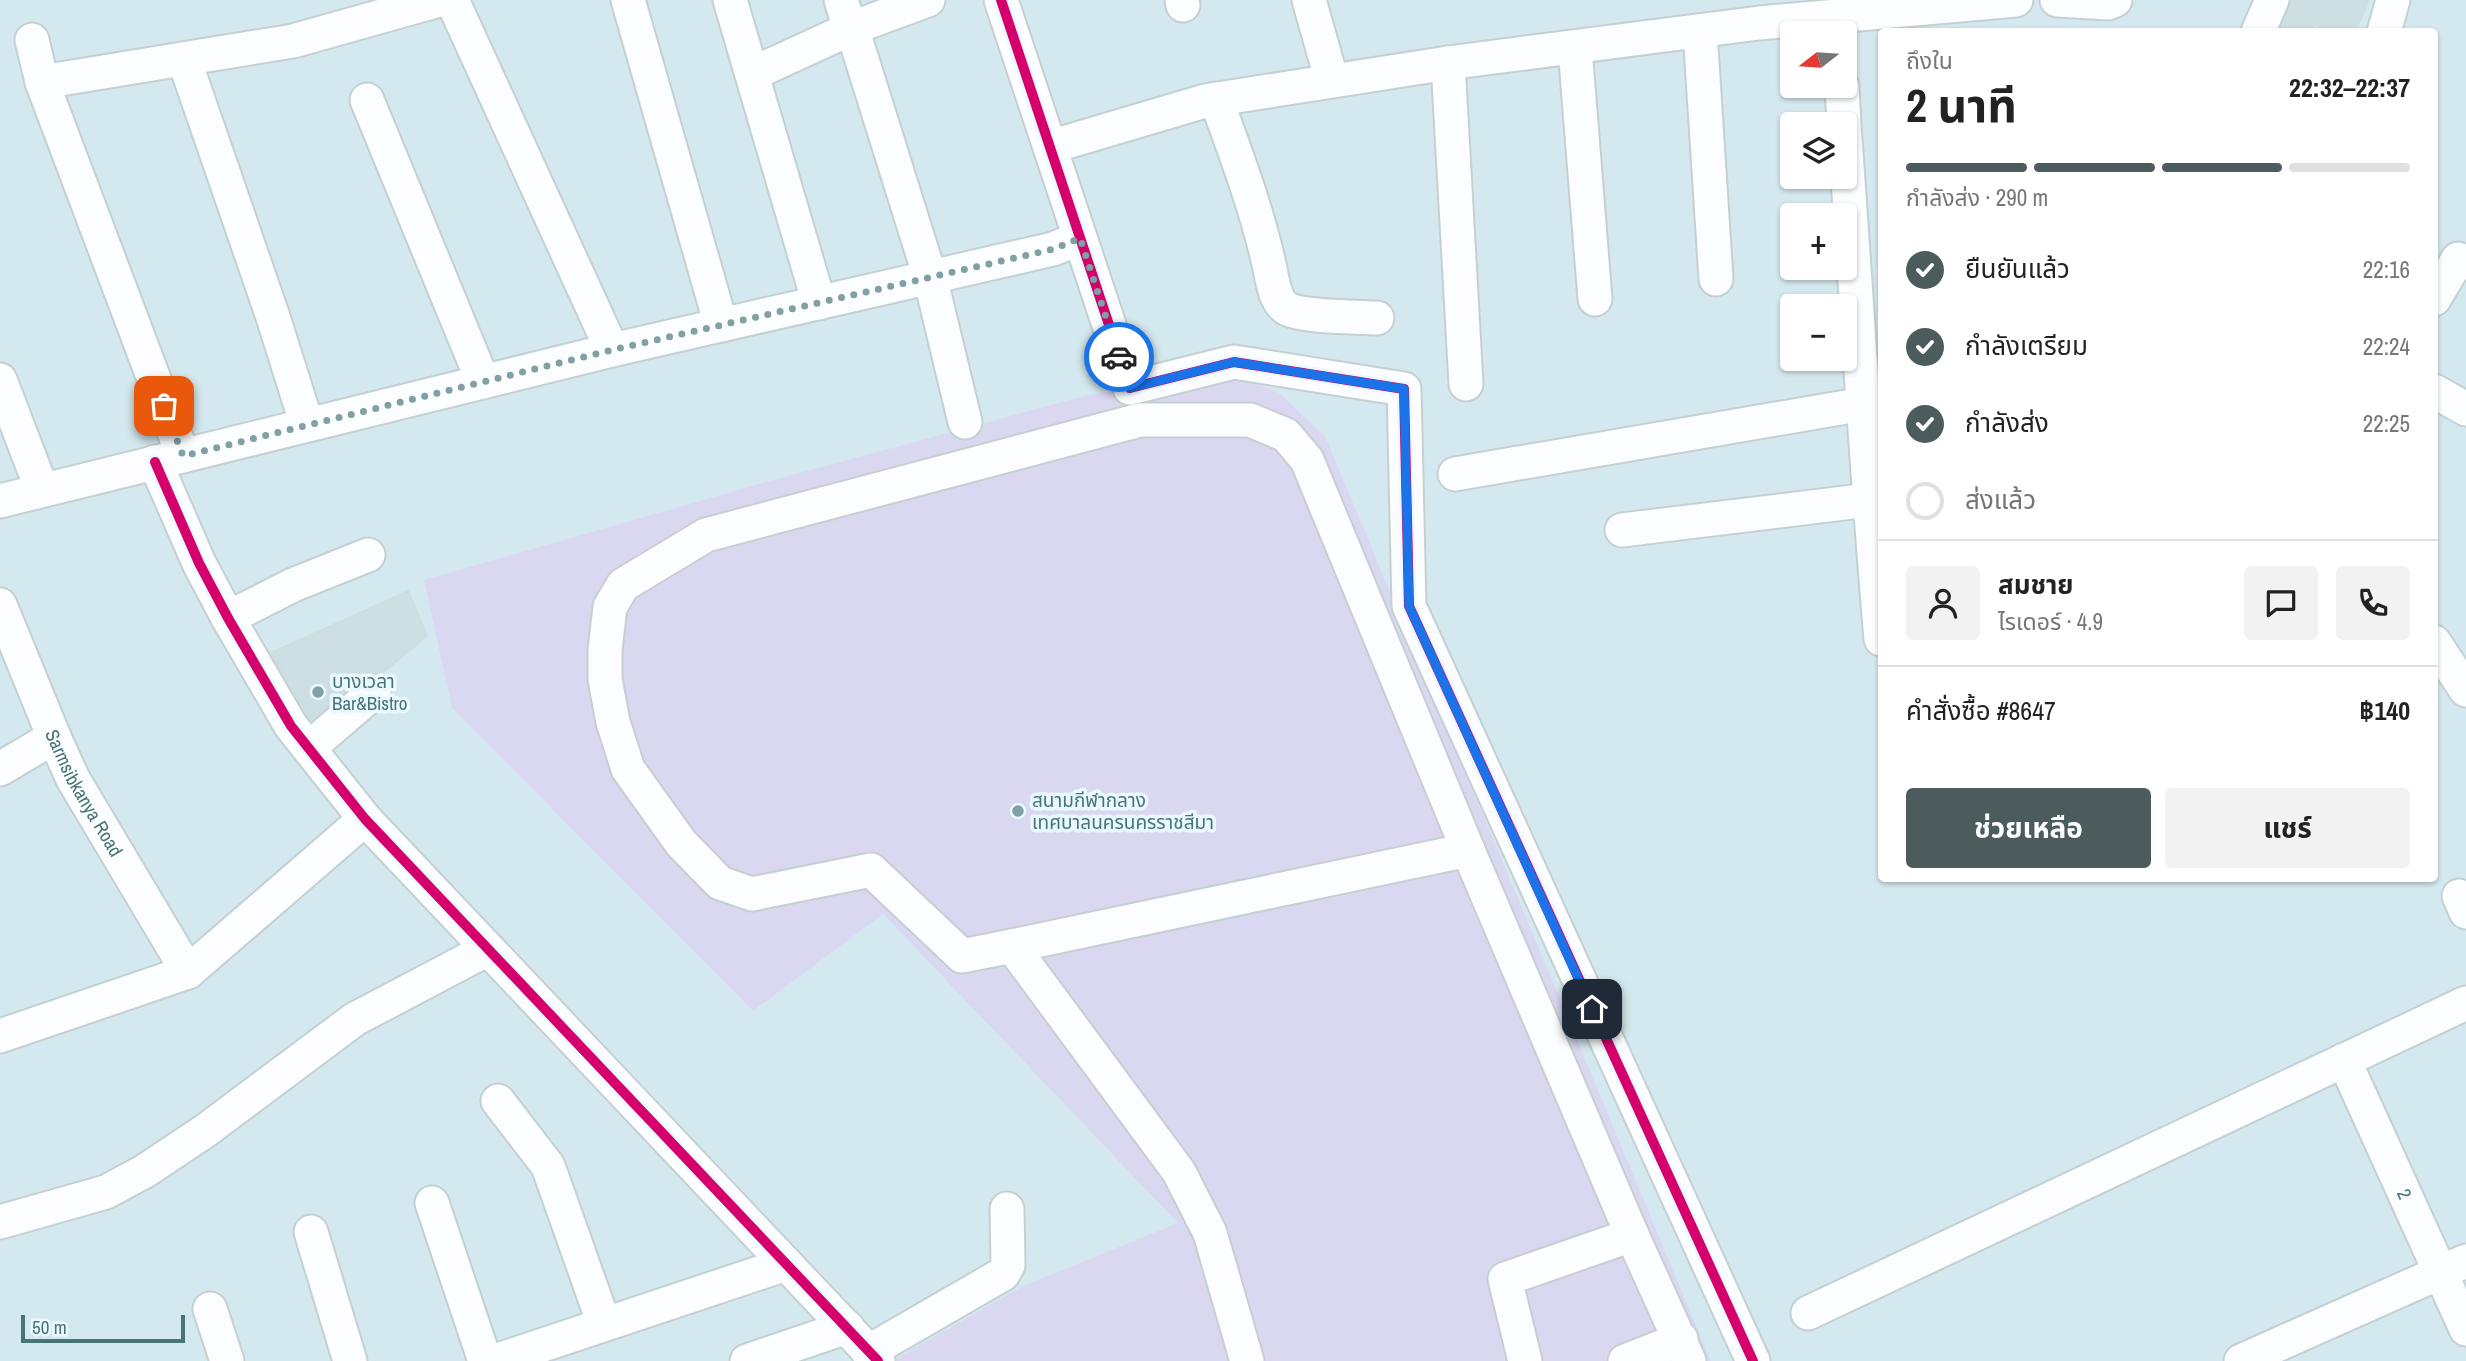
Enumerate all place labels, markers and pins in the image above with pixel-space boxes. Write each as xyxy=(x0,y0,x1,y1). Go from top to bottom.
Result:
pin xyxy=(134,376,194,436)
place label: บางเวลา Bar&Bistro xyxy=(332,668,407,716)
marker: บางเวลา Bar&Bistro xyxy=(310,684,326,700)
place label: สนามกีฬากลาง เทศบาลนครนครราชสีมา xyxy=(1032,787,1214,835)
marker: สนามกีฬากลาง เทศบาลนครนครราชสีมา xyxy=(1010,803,1026,819)
pin xyxy=(1562,979,1622,1039)

